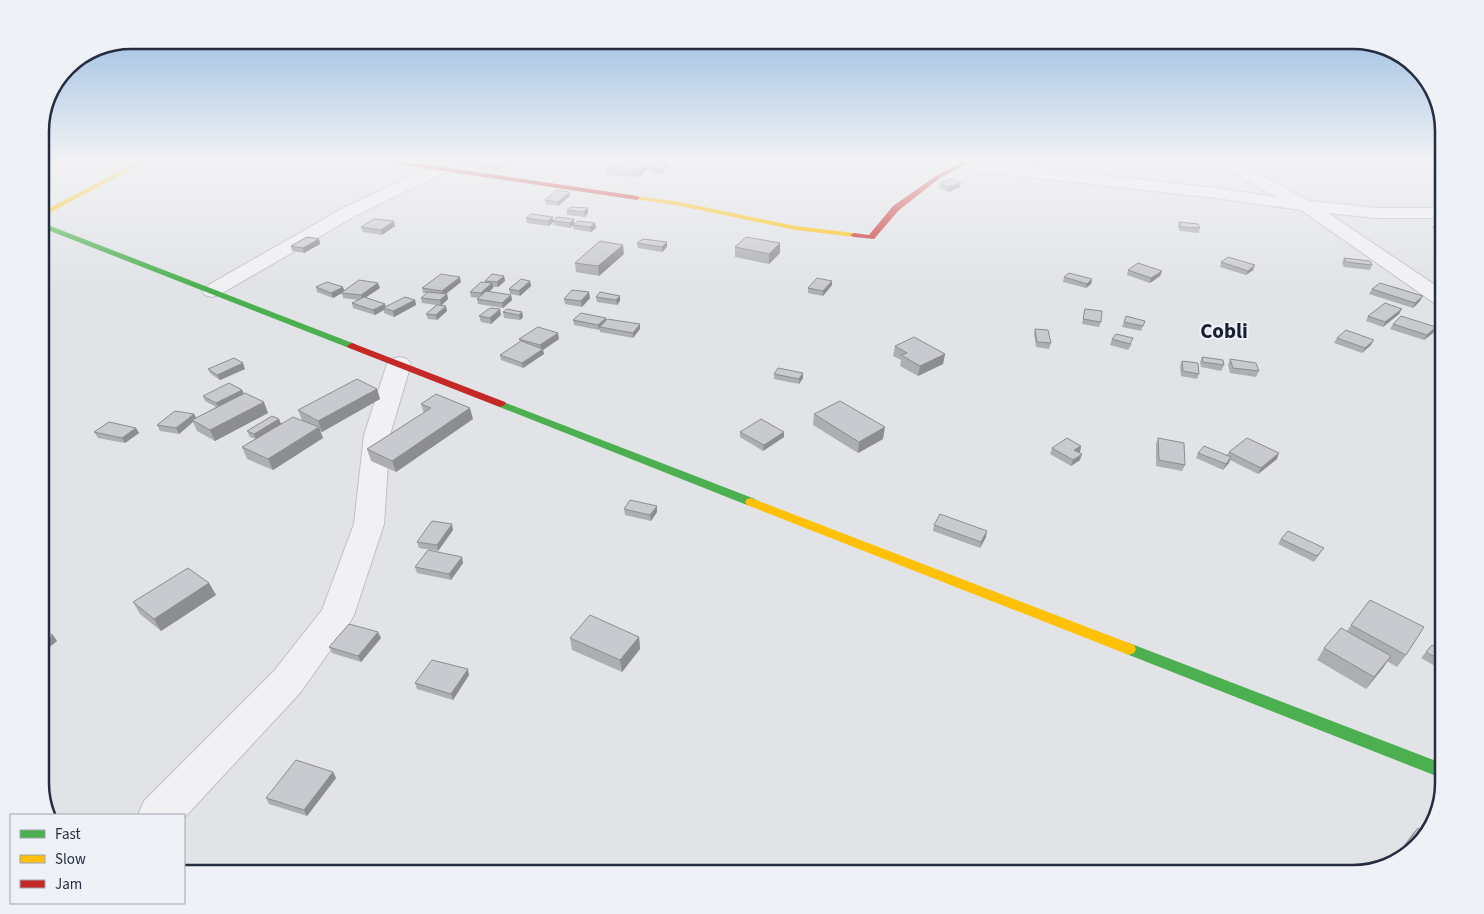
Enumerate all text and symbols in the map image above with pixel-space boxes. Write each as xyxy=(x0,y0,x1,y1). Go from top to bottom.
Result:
district label: Cobli xyxy=(1200,316,1248,346)
legend xyxy=(10,814,185,904)
text: Fast xyxy=(55,824,81,845)
text: Slow xyxy=(55,849,86,870)
text: Jam xyxy=(55,874,82,895)

